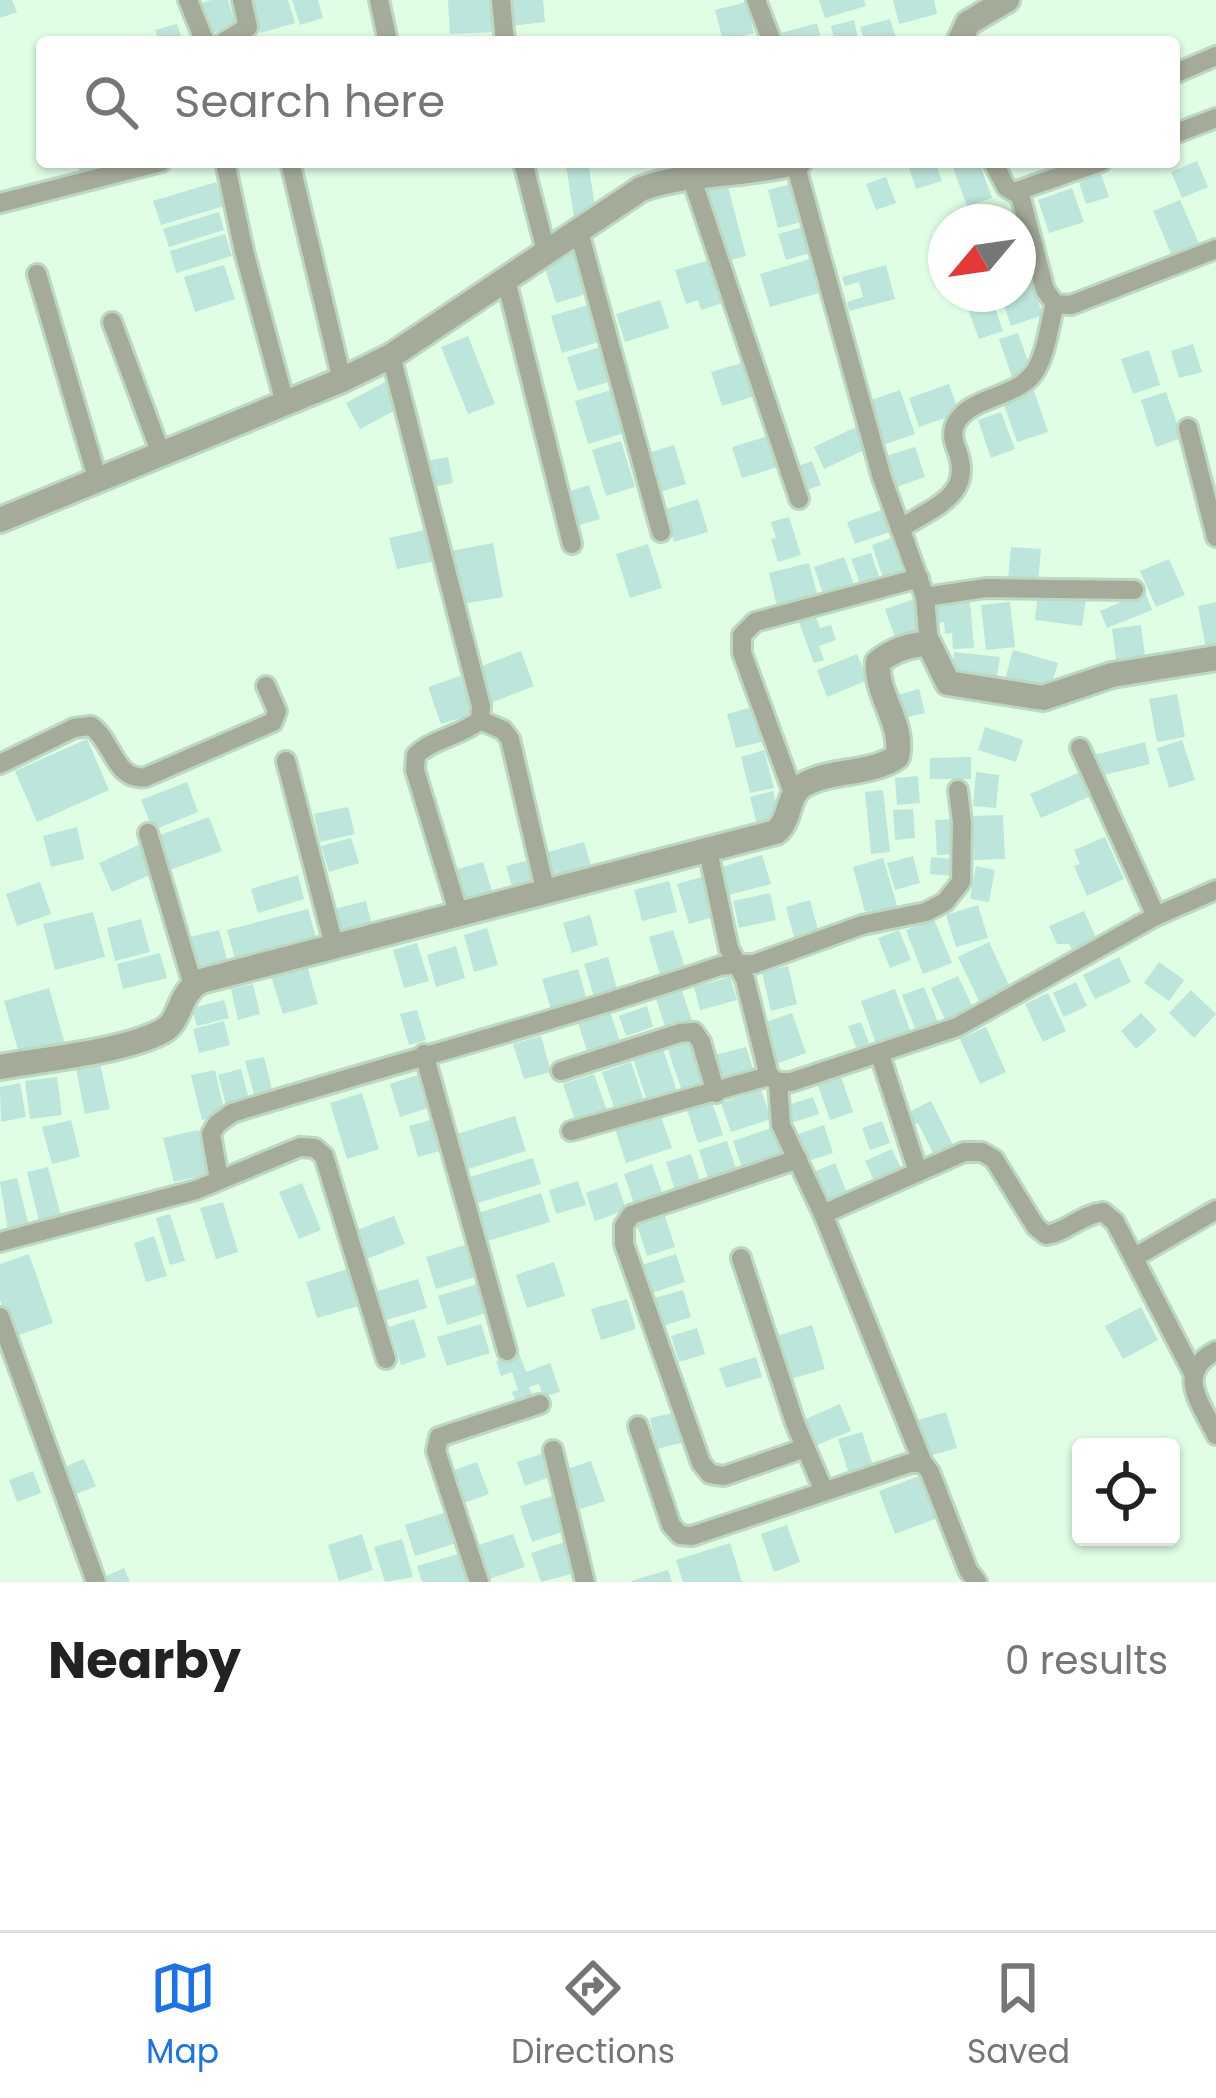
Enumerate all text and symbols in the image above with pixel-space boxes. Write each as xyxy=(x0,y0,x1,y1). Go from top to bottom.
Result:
search box xyxy=(36,36,1180,168)
icon: search xyxy=(78,69,144,135)
text: Search here xyxy=(174,70,445,133)
north arrow xyxy=(928,204,1036,312)
map controls xyxy=(1072,1438,1180,1546)
button: locate xyxy=(1072,1438,1180,1546)
text: Nearby xyxy=(48,1624,241,1696)
text: 0 results xyxy=(1005,1633,1168,1688)
tab: Map xyxy=(146,1955,219,2077)
tab: Directions xyxy=(511,1955,675,2077)
tab: Saved xyxy=(967,1955,1070,2077)

